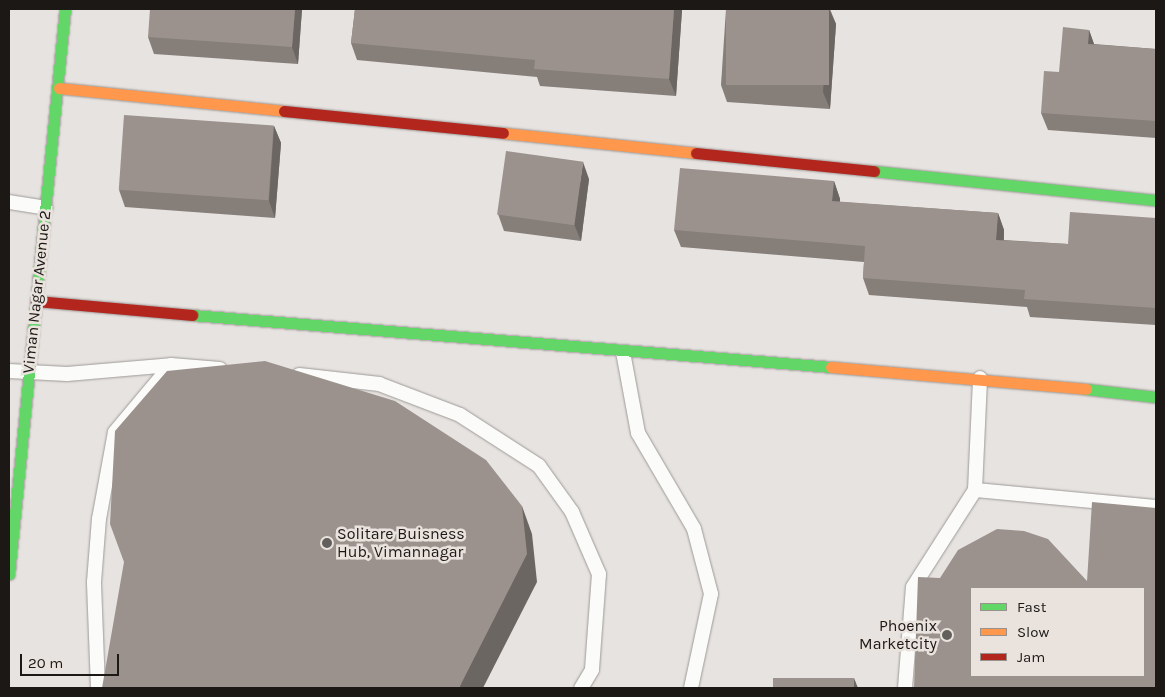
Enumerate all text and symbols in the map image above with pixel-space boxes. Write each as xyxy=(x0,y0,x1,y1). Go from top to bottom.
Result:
street label: Viman Nagar Avenue 2 xyxy=(19,209,55,375)
place label: Solitare Buisness Hub, Vimannagar xyxy=(337,524,465,562)
marker: Solitare Buisness Hub, Vimannagar xyxy=(321,537,333,549)
legend xyxy=(970,587,1145,677)
text: Fast xyxy=(1017,598,1046,616)
place label: Phoenix Marketcity xyxy=(859,616,937,654)
text: Slow xyxy=(1017,623,1049,641)
marker: Phoenix Marketcity xyxy=(941,629,953,641)
scale bar xyxy=(22,644,121,676)
text: Jam xyxy=(1017,648,1045,666)
text: 20 m xyxy=(28,654,63,672)

